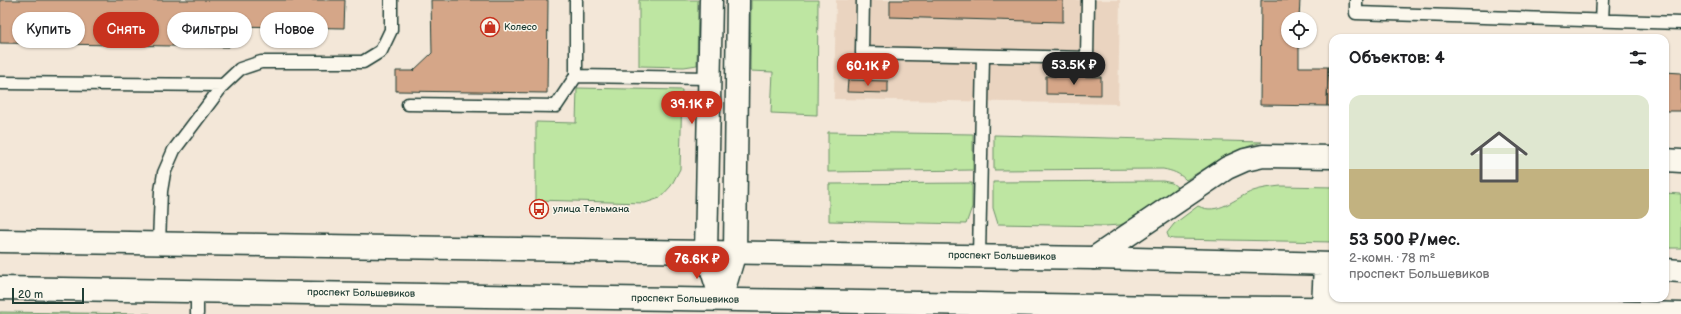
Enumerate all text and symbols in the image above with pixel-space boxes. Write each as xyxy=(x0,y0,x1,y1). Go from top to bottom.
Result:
chip: Купить xyxy=(12,12,85,48)
chip: Снять xyxy=(93,12,159,48)
chip: Фильтры xyxy=(167,12,252,48)
chip: Новое xyxy=(260,12,328,48)
map controls xyxy=(1281,12,1317,48)
button: locate xyxy=(1281,12,1317,48)
shop icon: Колесо xyxy=(479,16,501,38)
place label: Колесо xyxy=(504,21,537,33)
icon: filters xyxy=(1627,47,1649,69)
text: Объектов: 4 xyxy=(1349,48,1445,68)
pin: 53.5K ₽ xyxy=(1037,52,1111,86)
pin: 60.1K ₽ xyxy=(831,53,905,87)
text: 53.5K ₽ xyxy=(1051,57,1097,73)
text: 60.1K ₽ xyxy=(846,58,890,74)
pin: 39.1K ₽ xyxy=(655,91,729,125)
text: 39.1K ₽ xyxy=(670,96,714,112)
icon: home xyxy=(1463,121,1535,193)
bus stop icon: улица Тельмана xyxy=(528,198,550,220)
place label: улица Тельмана xyxy=(553,203,630,215)
text: 53 500 ₽/мес. xyxy=(1349,230,1460,250)
pin: 76.6K ₽ xyxy=(660,246,734,280)
street label: проспект Большевиков xyxy=(948,249,1057,263)
text: 2-комн. · 78 m² xyxy=(1349,250,1435,266)
text: 76.6K ₽ xyxy=(674,251,720,267)
text: проспект Большевиков xyxy=(1349,266,1489,282)
scale bar xyxy=(12,286,84,305)
street label: проспект Большевиков xyxy=(307,286,416,300)
text: 20 m xyxy=(18,288,43,301)
street label: проспект Большевиков xyxy=(631,292,740,306)

